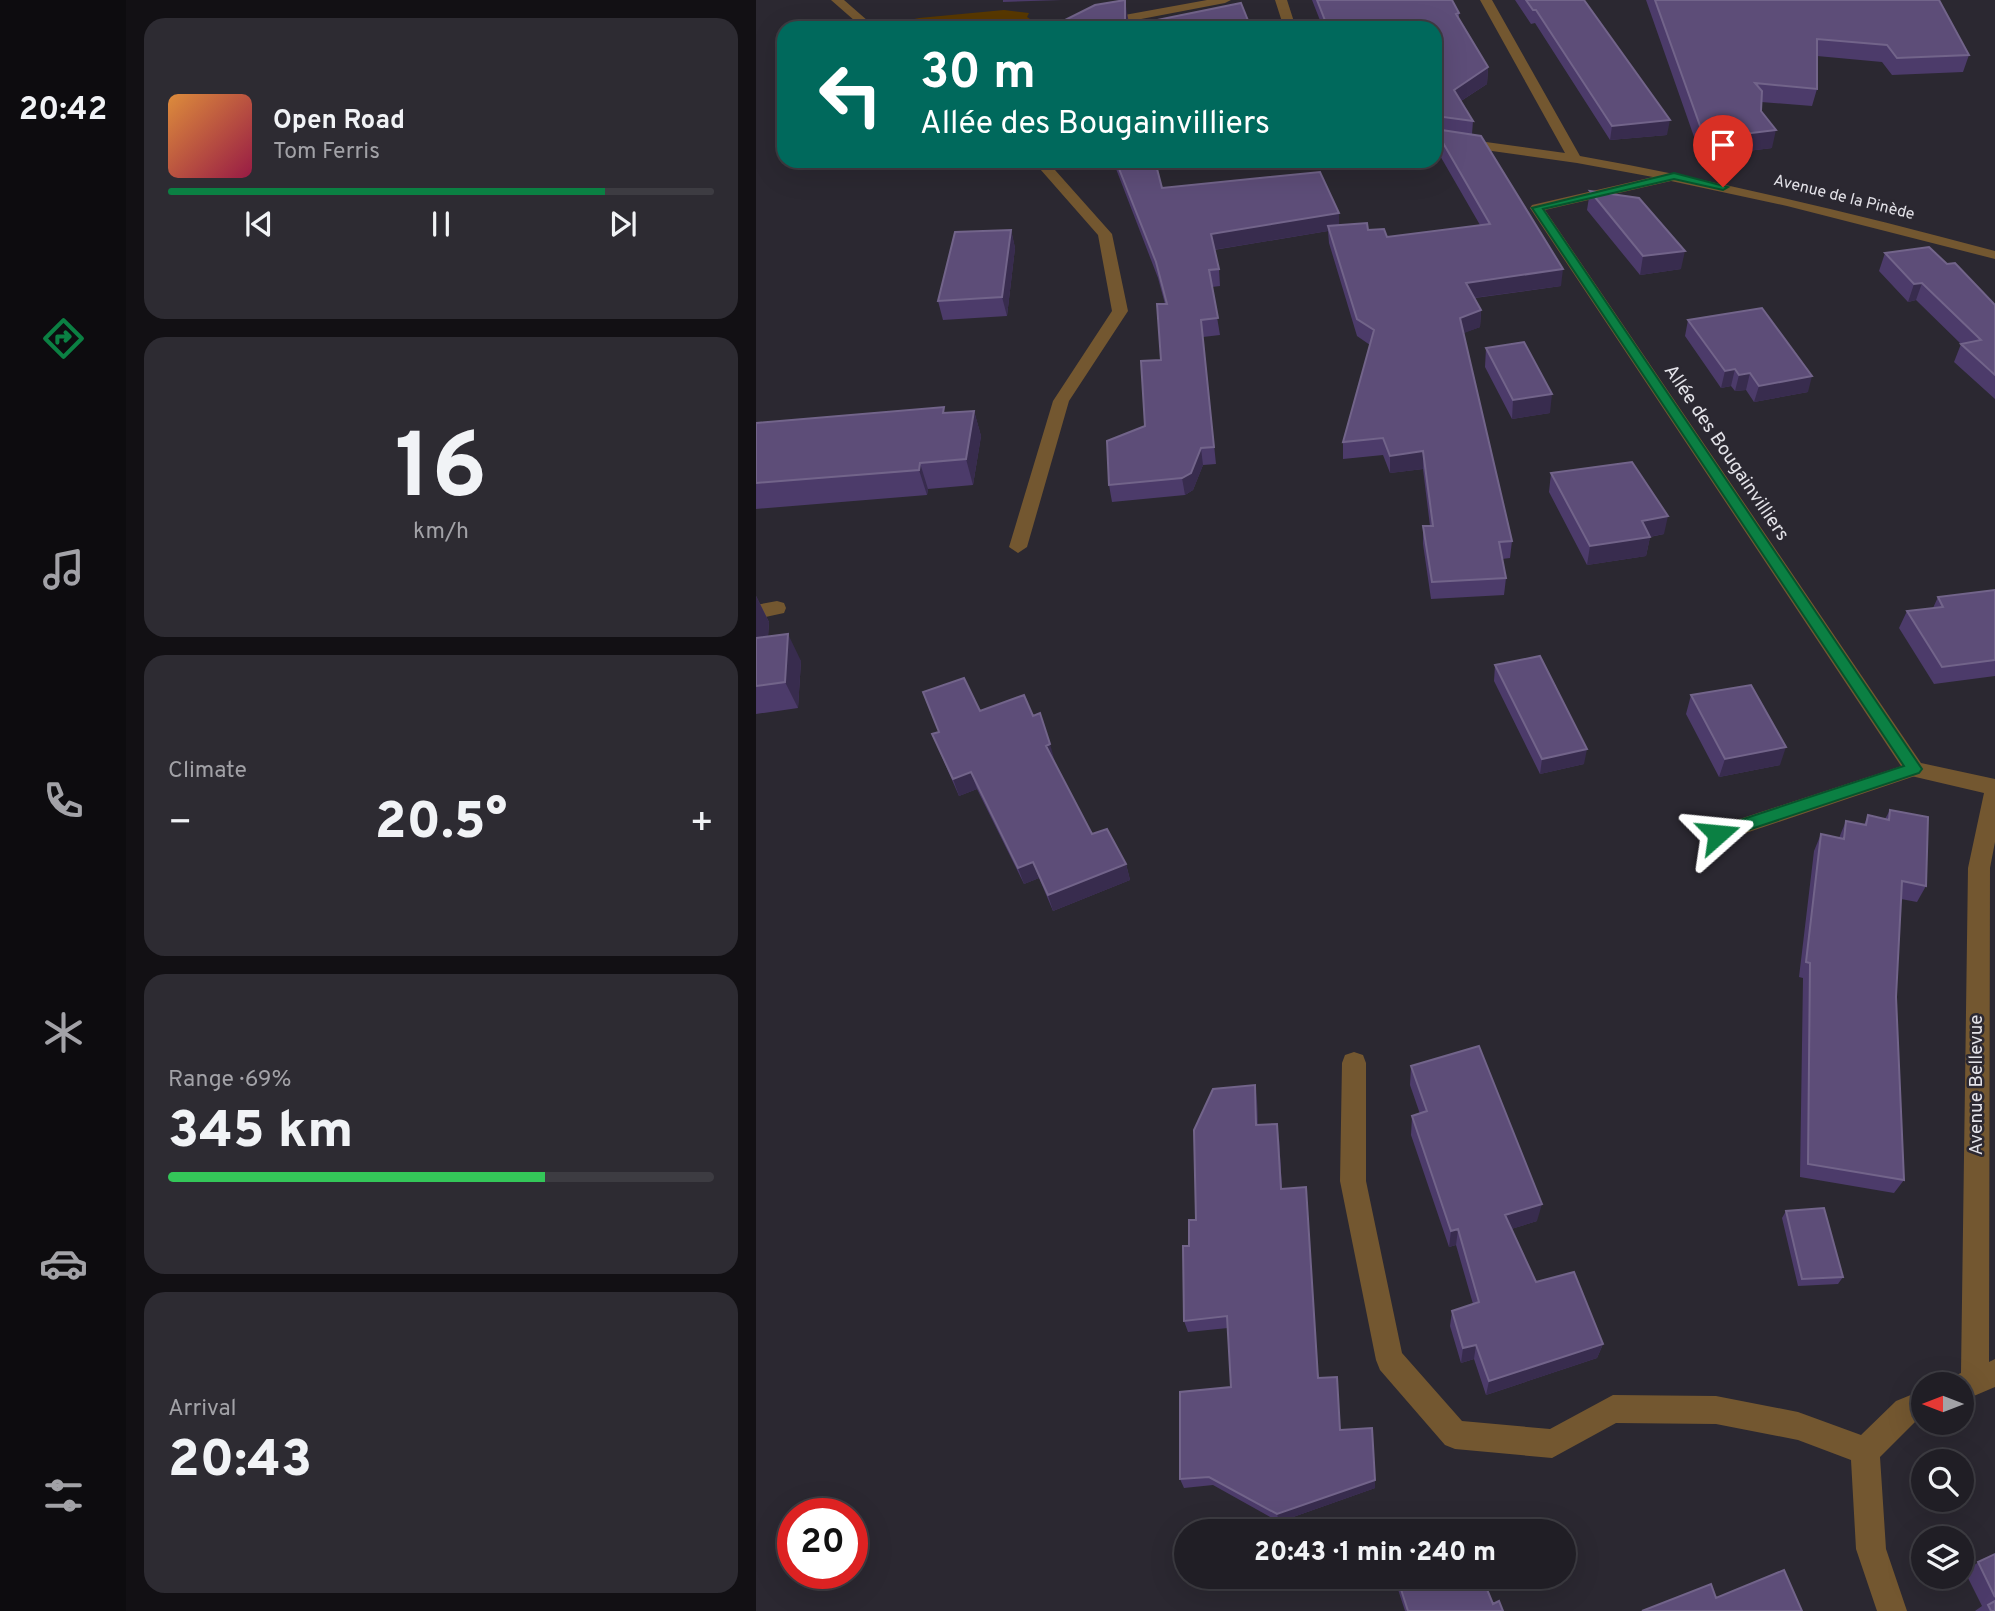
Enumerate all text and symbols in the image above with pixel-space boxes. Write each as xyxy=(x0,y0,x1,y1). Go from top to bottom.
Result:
text: 30 m xyxy=(920,44,1036,106)
icon: left xyxy=(805,49,896,140)
text: 20:42 xyxy=(19,91,107,131)
text: Open Road xyxy=(273,105,405,138)
text: Allée des Bougainvilliers xyxy=(920,105,1270,145)
pin xyxy=(1693,115,1753,187)
icon: arrive xyxy=(1704,126,1742,164)
text: Tom Ferris xyxy=(273,138,380,167)
street label: Avenue de la Pinède xyxy=(1771,171,1917,225)
icon: previous xyxy=(240,205,278,243)
icon: pause xyxy=(422,205,460,243)
icon: next xyxy=(604,205,642,243)
icon: directions xyxy=(39,314,88,363)
street label: Allée des Bougainvilliers xyxy=(1658,360,1794,546)
text: 16 xyxy=(395,415,487,530)
text: km/h xyxy=(413,518,469,547)
icon: music xyxy=(39,545,88,594)
text: Climate xyxy=(168,757,247,786)
icon: phone xyxy=(39,776,88,825)
text: 20.5° xyxy=(375,791,507,857)
position arrow xyxy=(1681,797,1755,871)
text: − xyxy=(168,800,193,849)
text: + xyxy=(689,800,714,849)
icon: climate xyxy=(39,1008,88,1057)
street label: Avenue Bellevue xyxy=(1965,1014,1989,1156)
text: Range · 69% xyxy=(168,1066,291,1095)
text: 345 km xyxy=(168,1100,353,1166)
icon: car xyxy=(39,1239,88,1288)
north arrow xyxy=(1911,1372,1974,1435)
map controls xyxy=(1911,1372,1974,1589)
text: Arrival xyxy=(168,1395,237,1424)
text: 20:43 xyxy=(168,1429,312,1495)
button: search xyxy=(1911,1449,1974,1512)
icon: filters xyxy=(39,1471,88,1520)
speed limit sign: 20 xyxy=(777,1498,868,1589)
button: layers xyxy=(1911,1526,1974,1589)
text: 20:43 · 1 min · 240 m xyxy=(1254,1537,1496,1570)

